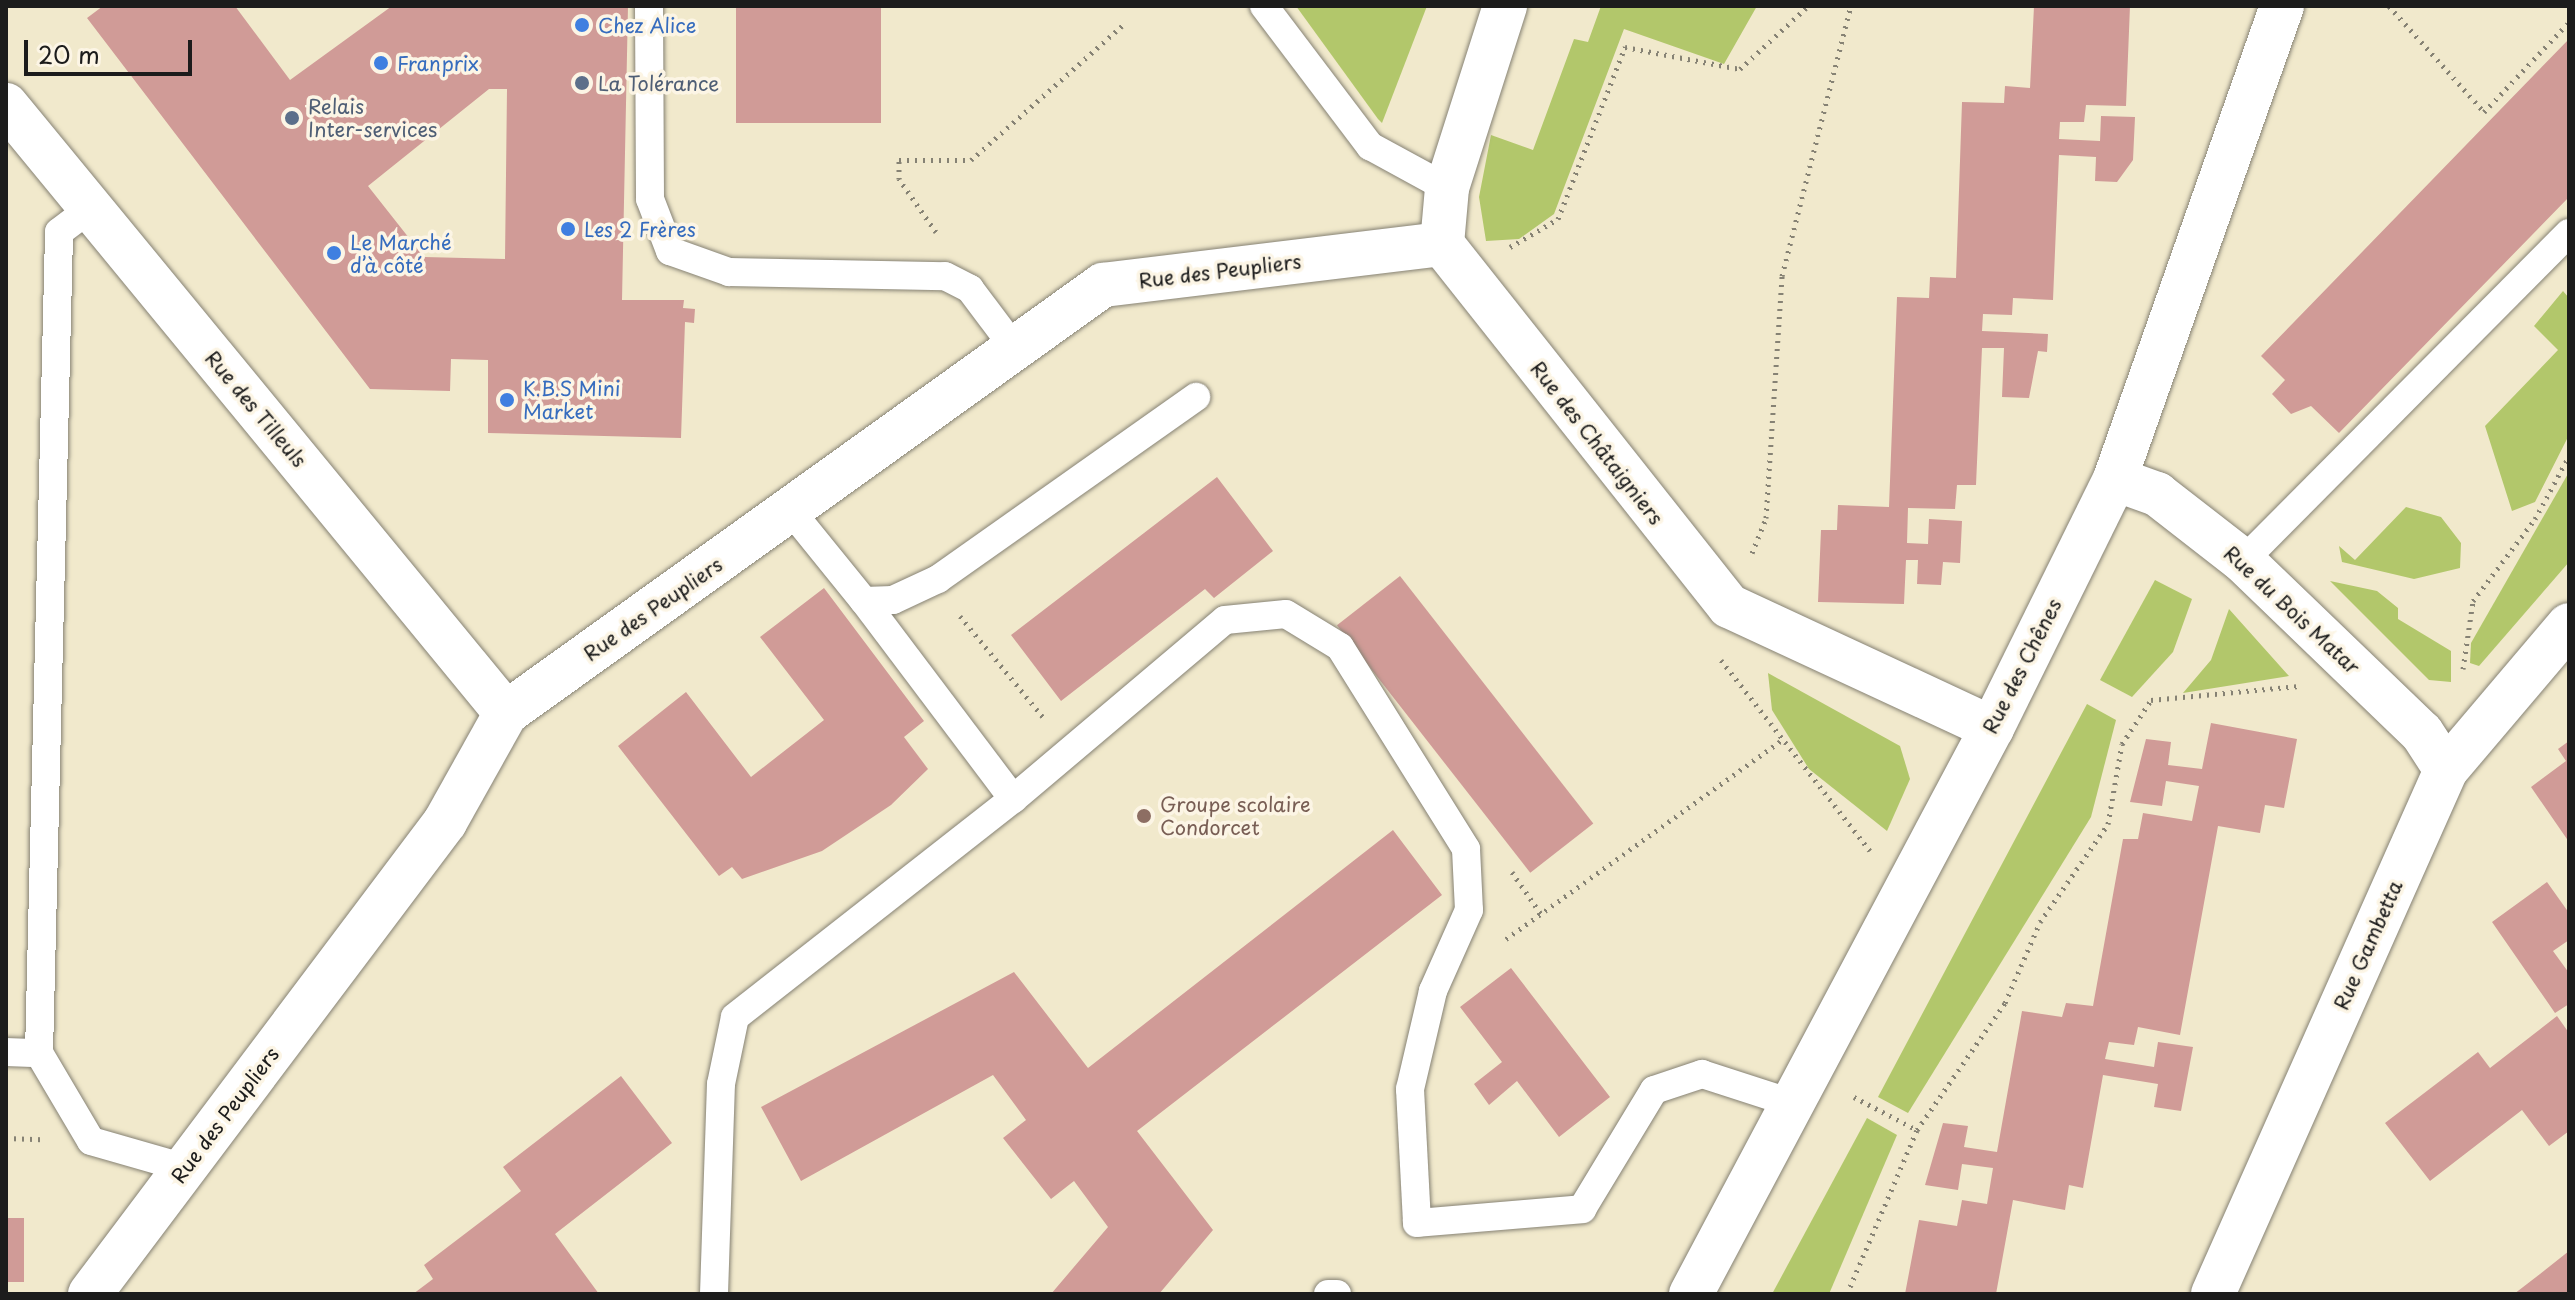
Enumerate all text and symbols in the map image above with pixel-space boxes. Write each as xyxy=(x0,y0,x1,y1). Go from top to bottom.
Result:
place label: Chez Alice xyxy=(598,13,699,37)
marker: Chez Alice xyxy=(573,16,591,34)
scale bar xyxy=(28,24,196,74)
text: 20 m xyxy=(38,36,100,72)
place label: Franprix xyxy=(397,51,479,75)
marker: Franprix xyxy=(372,54,390,72)
place label: La Tolérance xyxy=(598,71,719,95)
marker: La Tolérance xyxy=(573,74,591,92)
place label: Relais Inter-services xyxy=(308,94,437,141)
marker: Relais Inter-services xyxy=(283,109,301,127)
place label: Les 2 Frères xyxy=(584,217,701,241)
marker: Les 2 Frères xyxy=(559,220,577,238)
place label: Le Marché d’à côté xyxy=(350,230,452,277)
marker: Le Marché d’à côté xyxy=(325,244,343,262)
street label: Rue des Peupliers xyxy=(1136,249,1304,293)
street label: Rue des Tilleuls xyxy=(199,345,313,473)
street label: Rue des Châtaigniers xyxy=(1525,355,1669,531)
place label: K.B.S Mini Market xyxy=(523,376,620,423)
marker: K.B.S Mini Market xyxy=(498,391,516,409)
street label: Rue du Bois Matar xyxy=(2218,539,2366,681)
street label: Rue des Peupliers xyxy=(578,551,728,667)
street label: Rue des Chênes xyxy=(1977,593,2067,739)
place label: Groupe scolaire Condorcet xyxy=(1160,792,1311,839)
marker: Groupe scolaire Condorcet xyxy=(1135,807,1153,825)
street label: Rue Gambetta xyxy=(2328,875,2408,1015)
street label: Rue des Peupliers xyxy=(165,1041,285,1189)

